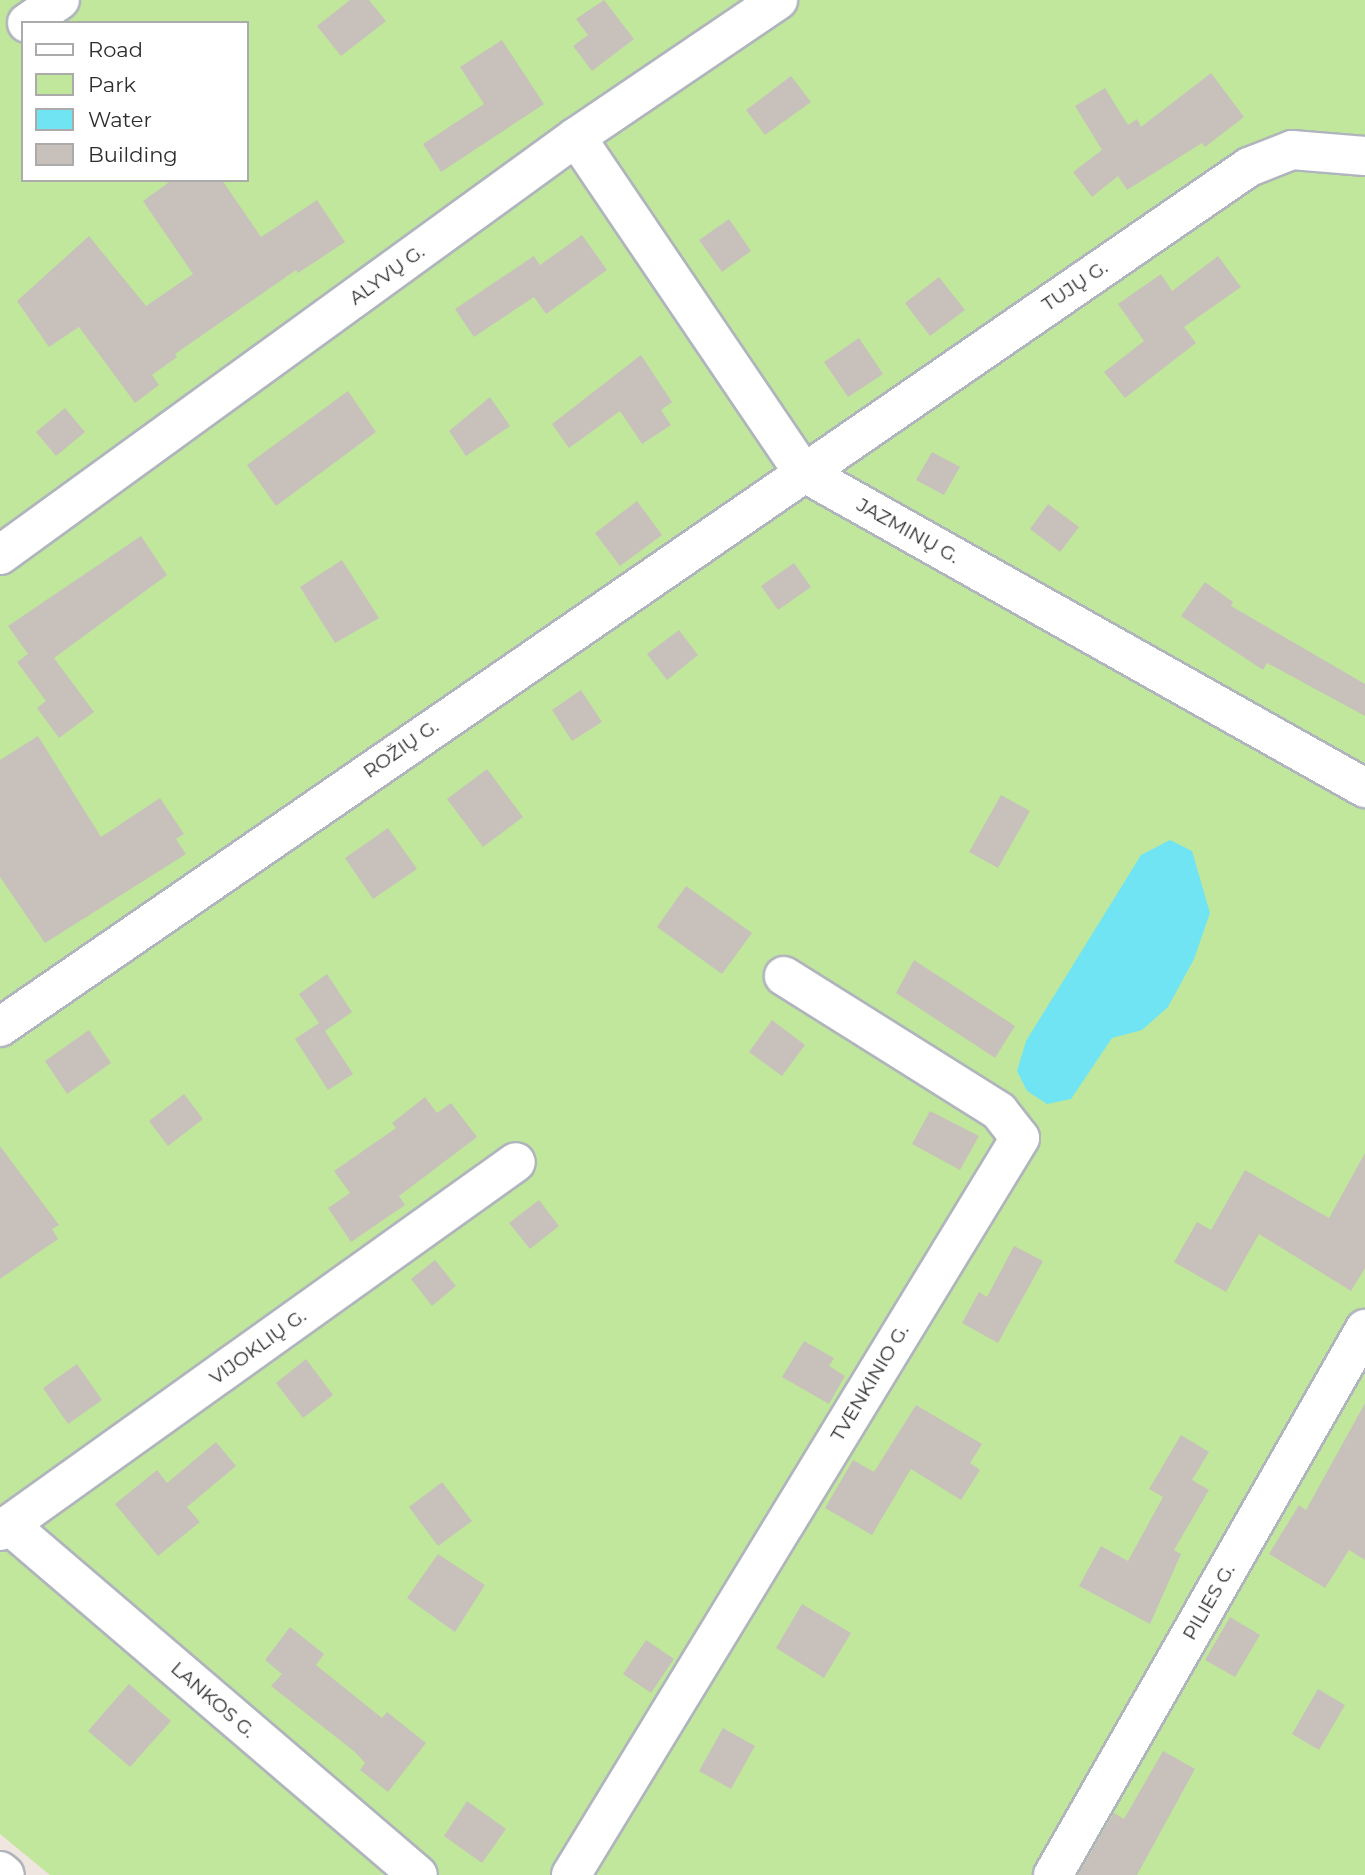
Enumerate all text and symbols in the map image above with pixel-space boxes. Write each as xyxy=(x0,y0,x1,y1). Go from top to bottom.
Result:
legend xyxy=(21,21,248,182)
text: Road xyxy=(88,37,143,62)
text: Park xyxy=(88,72,136,97)
text: Water xyxy=(88,107,152,132)
text: Building xyxy=(88,142,178,167)
street label: ALYVŲ G. xyxy=(345,240,429,310)
street label: TUJŲ G. xyxy=(1038,256,1112,316)
street label: JAZMINŲ G. xyxy=(853,494,963,568)
street label: ROŽIŲ G. xyxy=(359,715,443,783)
street label: VIJOKLIŲ G. xyxy=(205,1304,311,1390)
street label: TVENKINIO G. xyxy=(826,1320,914,1446)
street label: PILIES G. xyxy=(1178,1560,1240,1644)
street label: LANKOS G. xyxy=(166,1657,260,1743)

